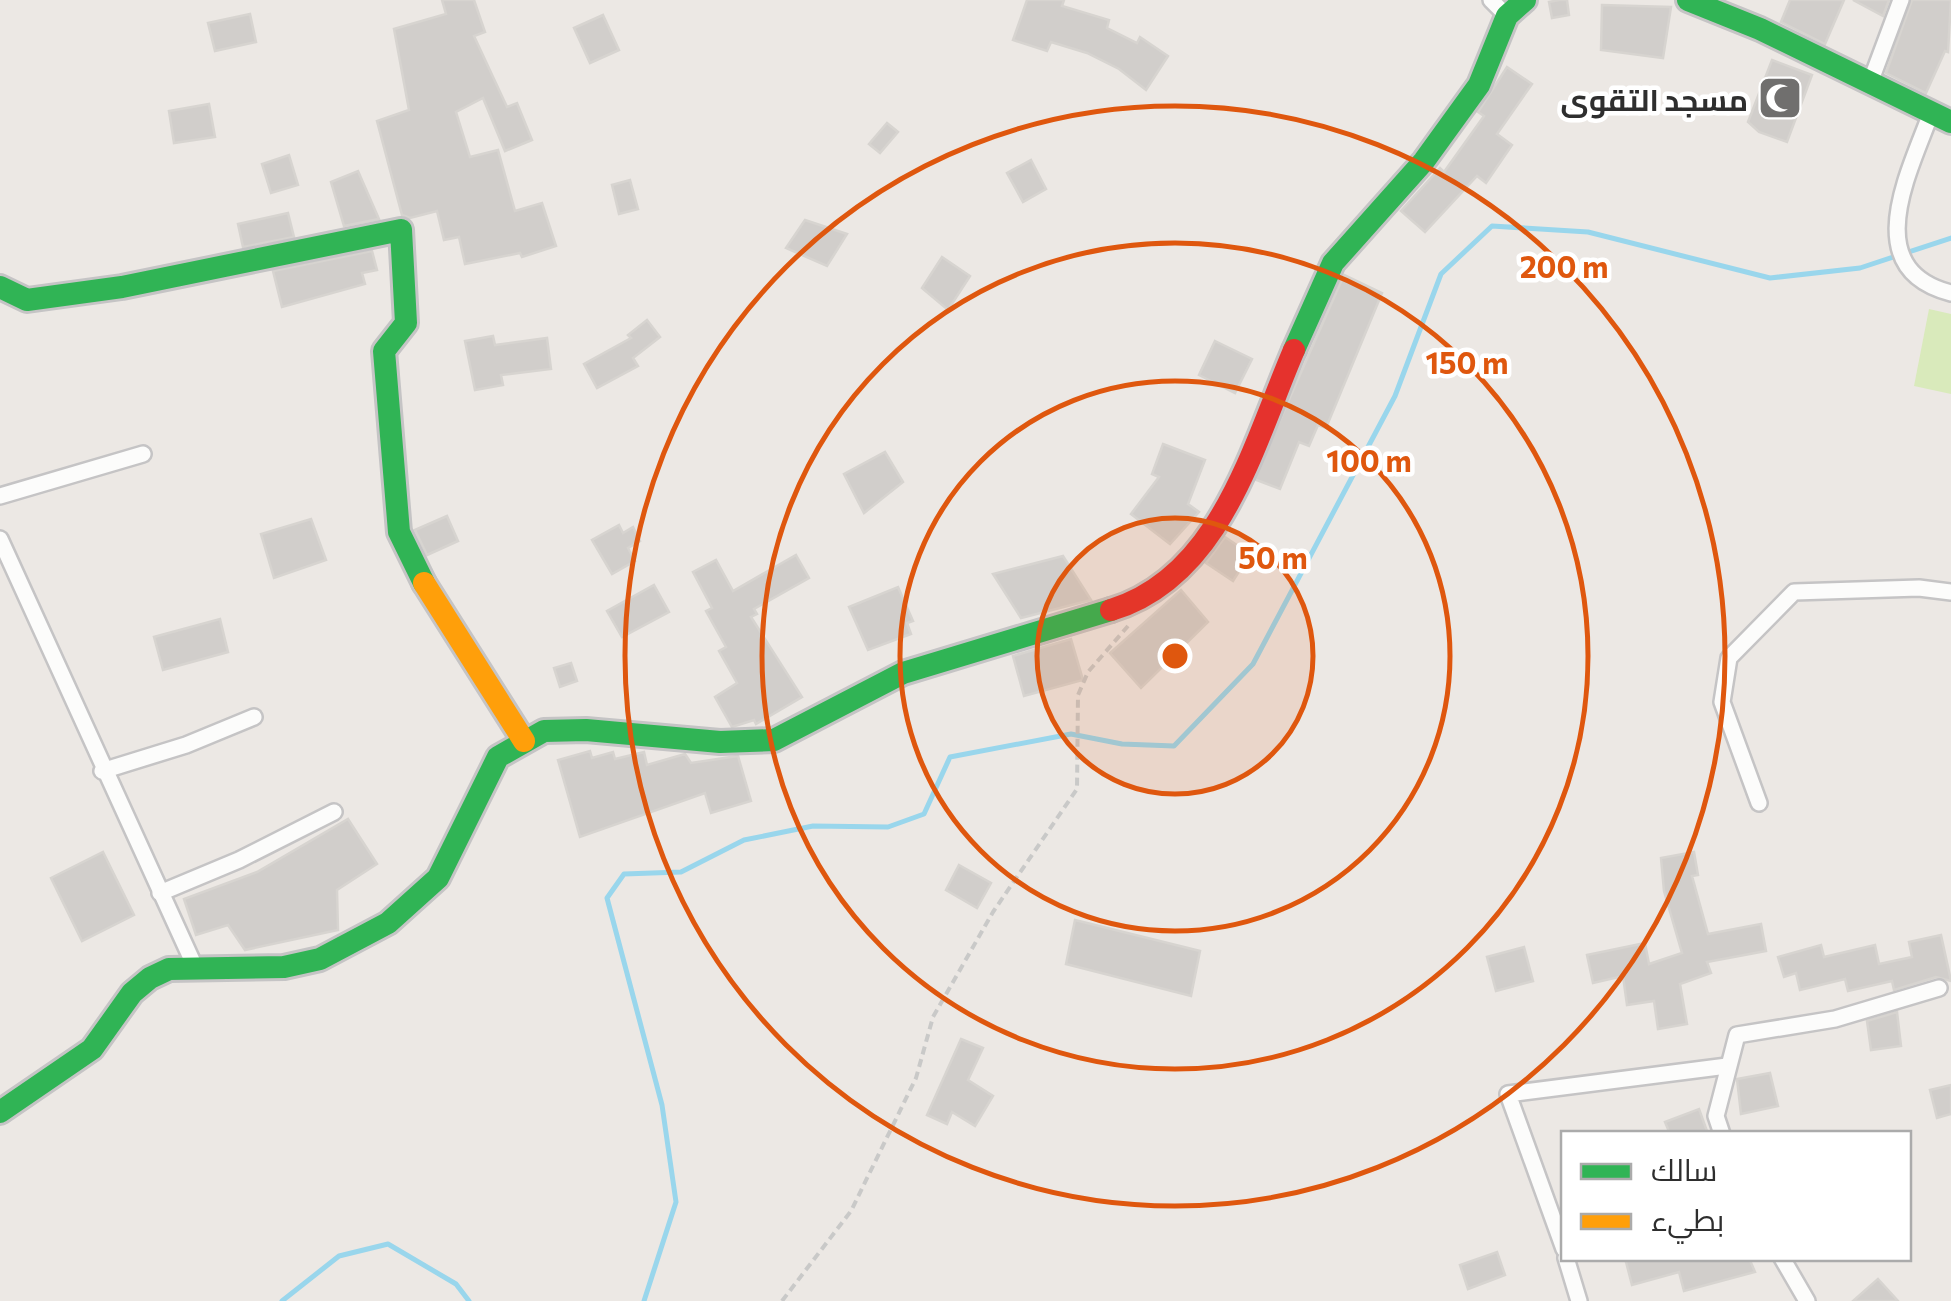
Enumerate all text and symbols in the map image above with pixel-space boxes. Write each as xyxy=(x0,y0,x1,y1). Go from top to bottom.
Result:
mosque icon: مسجد التقوى xyxy=(1757,75,1803,121)
place label: مسجد التقوى xyxy=(1560,80,1748,119)
text: 200 m xyxy=(1520,247,1608,284)
text: 150 m xyxy=(1426,343,1508,380)
text: 100 m xyxy=(1326,441,1412,478)
text: 50 m xyxy=(1238,538,1308,575)
centre of rings xyxy=(1157,638,1193,674)
legend xyxy=(1561,1131,1911,1261)
text: سالك xyxy=(1651,1150,1717,1187)
text: بطيء xyxy=(1651,1200,1724,1244)

